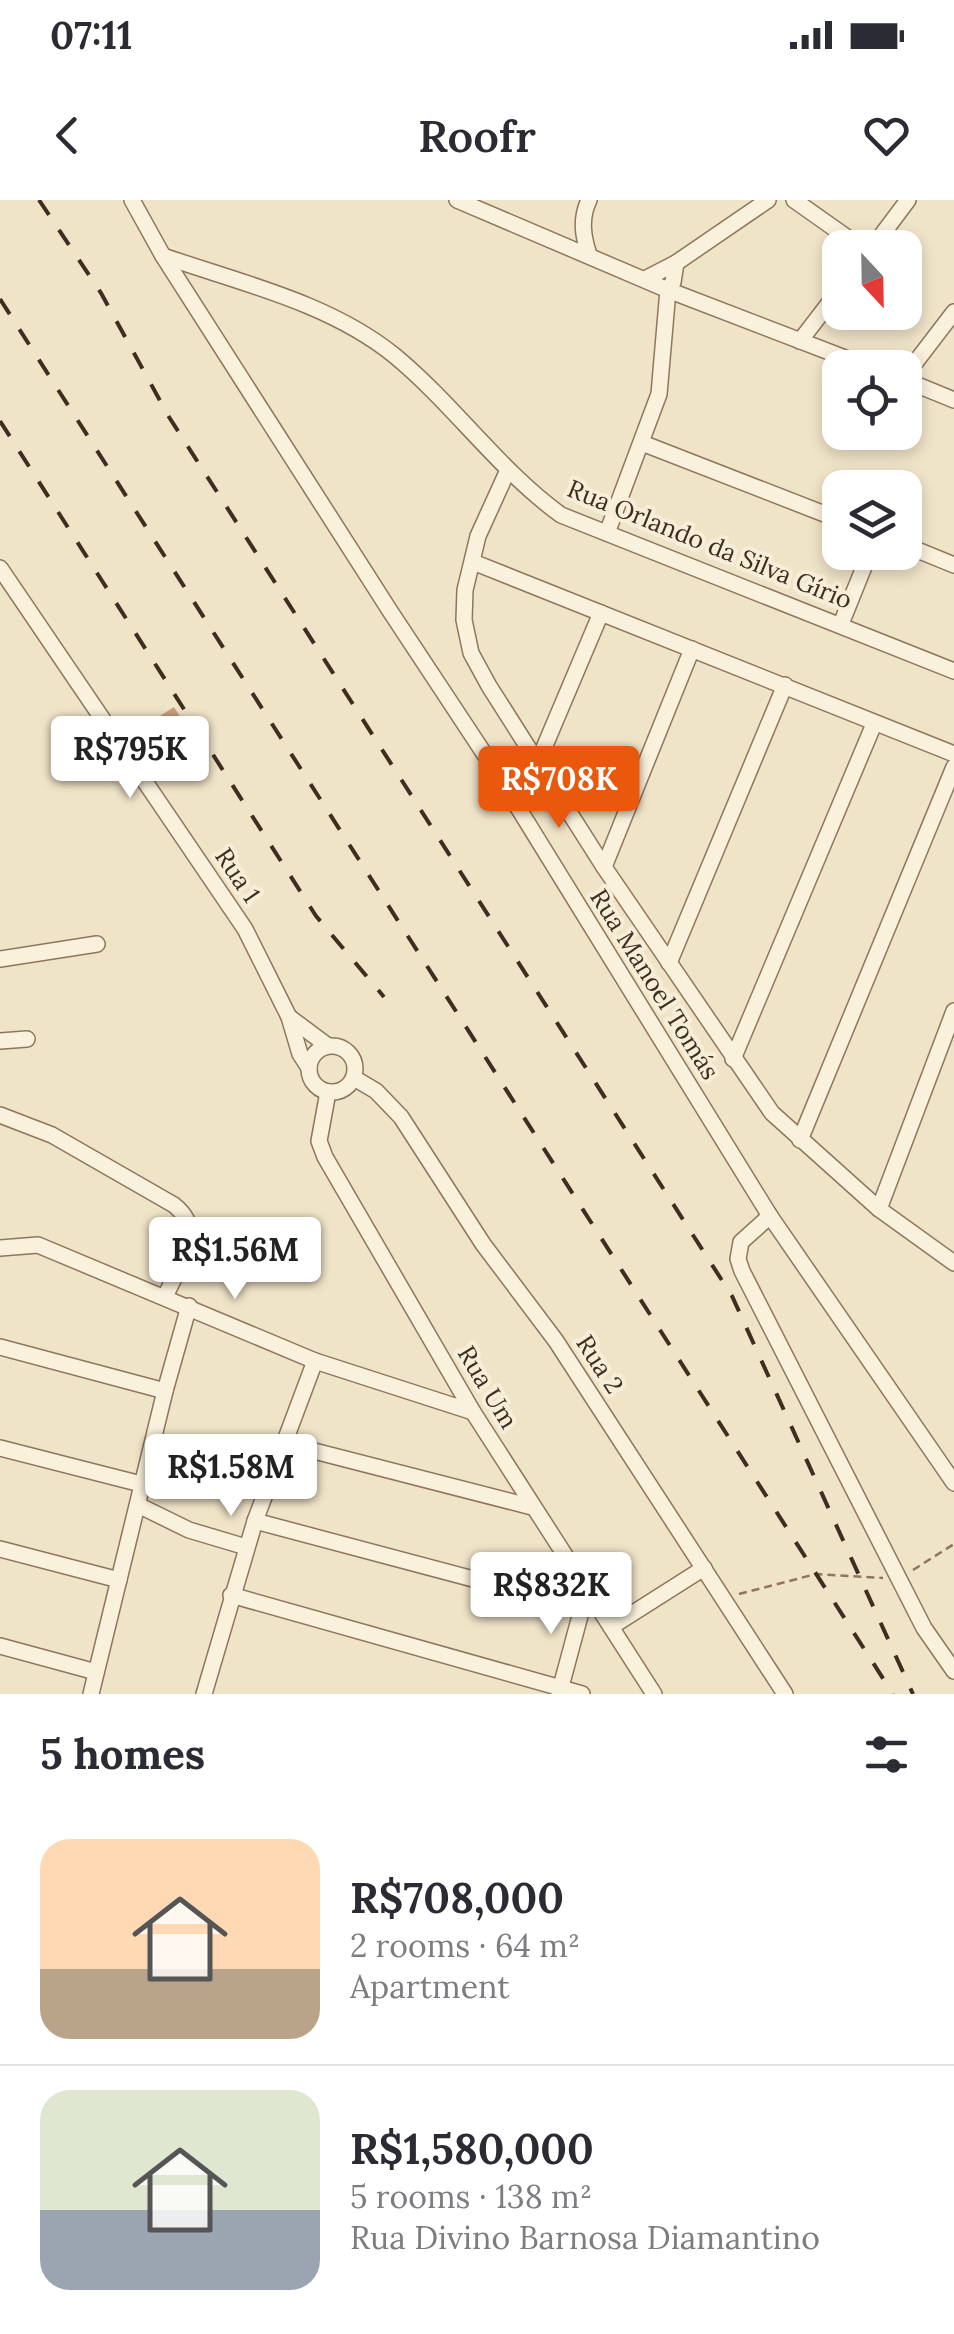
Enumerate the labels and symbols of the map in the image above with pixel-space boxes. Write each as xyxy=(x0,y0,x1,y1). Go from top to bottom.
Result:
north arrow xyxy=(822,230,922,330)
street label: Rua Orlando da Silva Gírio xyxy=(563,472,857,616)
pin: R$795K xyxy=(49,716,211,801)
pin: R$708K xyxy=(478,746,640,831)
street label: Rua 1 xyxy=(208,842,268,908)
street label: Rua Manoel Tomás xyxy=(583,883,727,1085)
pin: R$1.56M xyxy=(143,1217,327,1302)
street label: Rua 2 xyxy=(569,1329,631,1399)
street label: Rua Um xyxy=(451,1340,525,1434)
pin: R$1.58M xyxy=(139,1434,323,1519)
pin: R$832K xyxy=(470,1552,632,1637)

